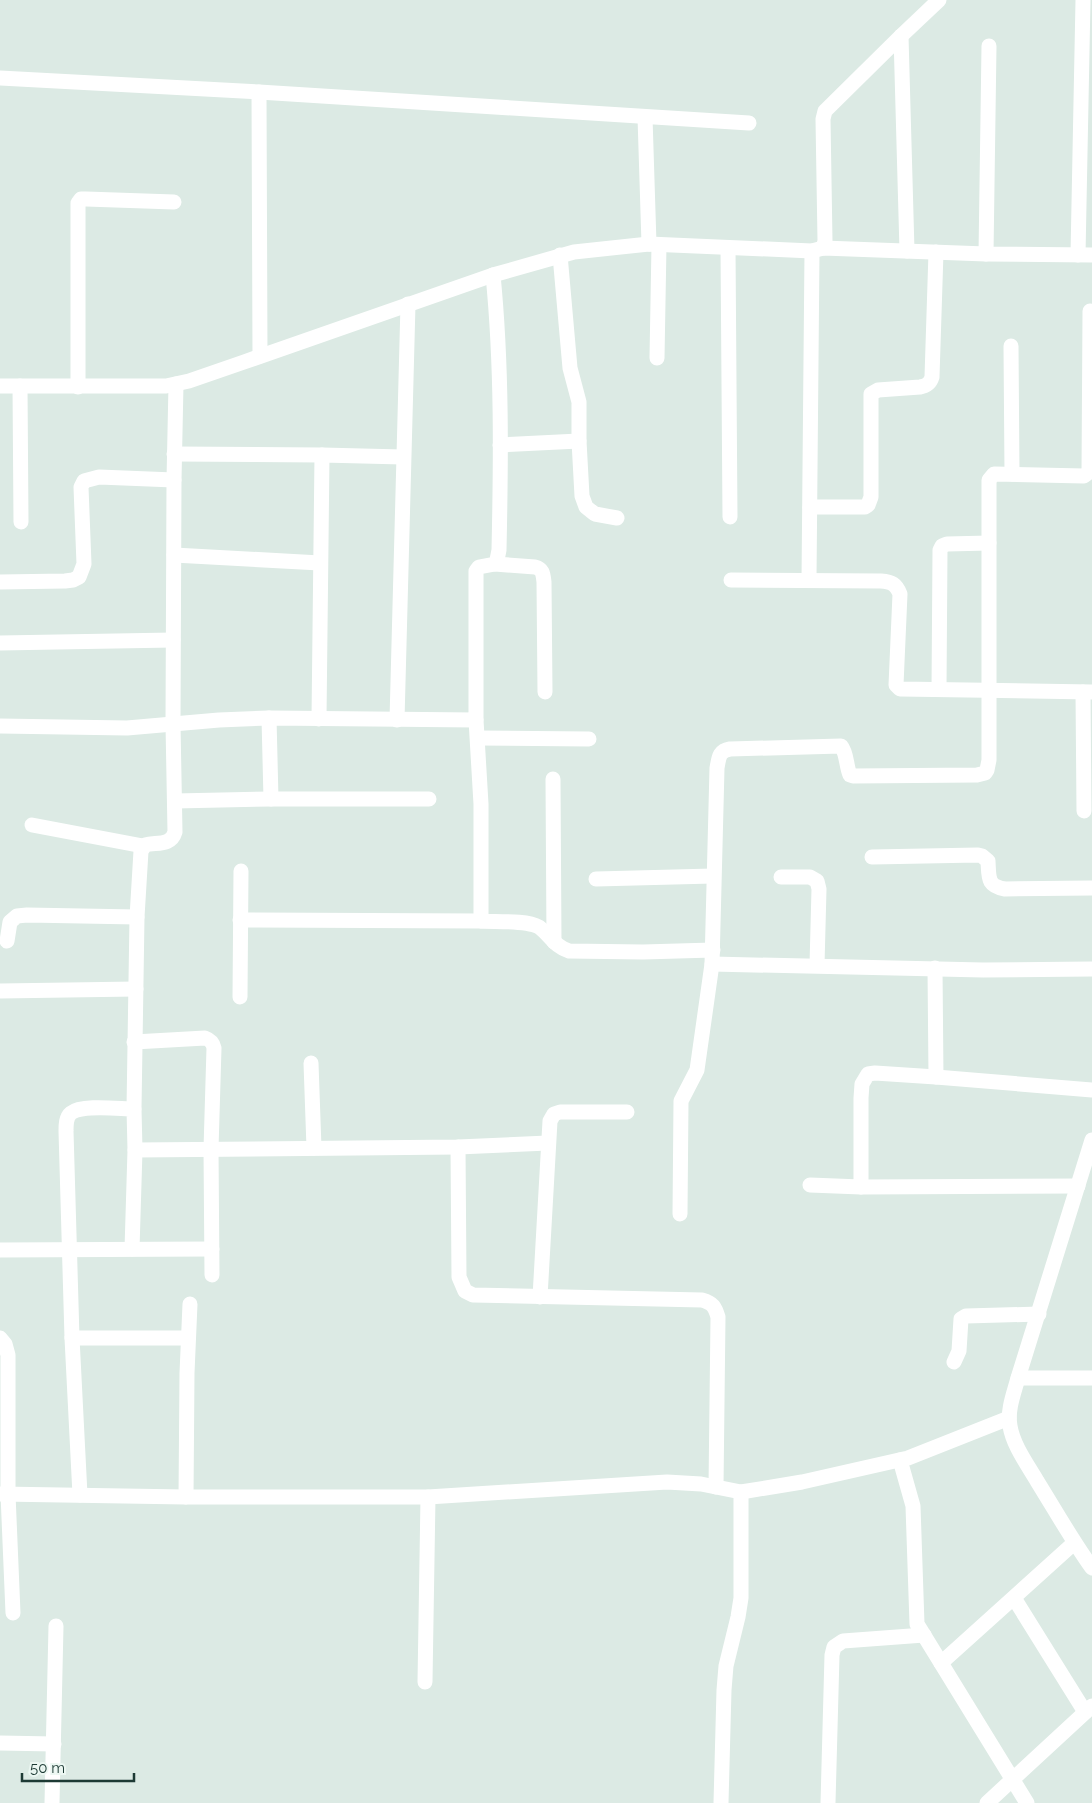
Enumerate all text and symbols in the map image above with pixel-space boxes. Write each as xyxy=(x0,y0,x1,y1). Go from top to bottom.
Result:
scale bar xyxy=(22,1750,135,1782)
text: 50 m xyxy=(30,1759,65,1777)

